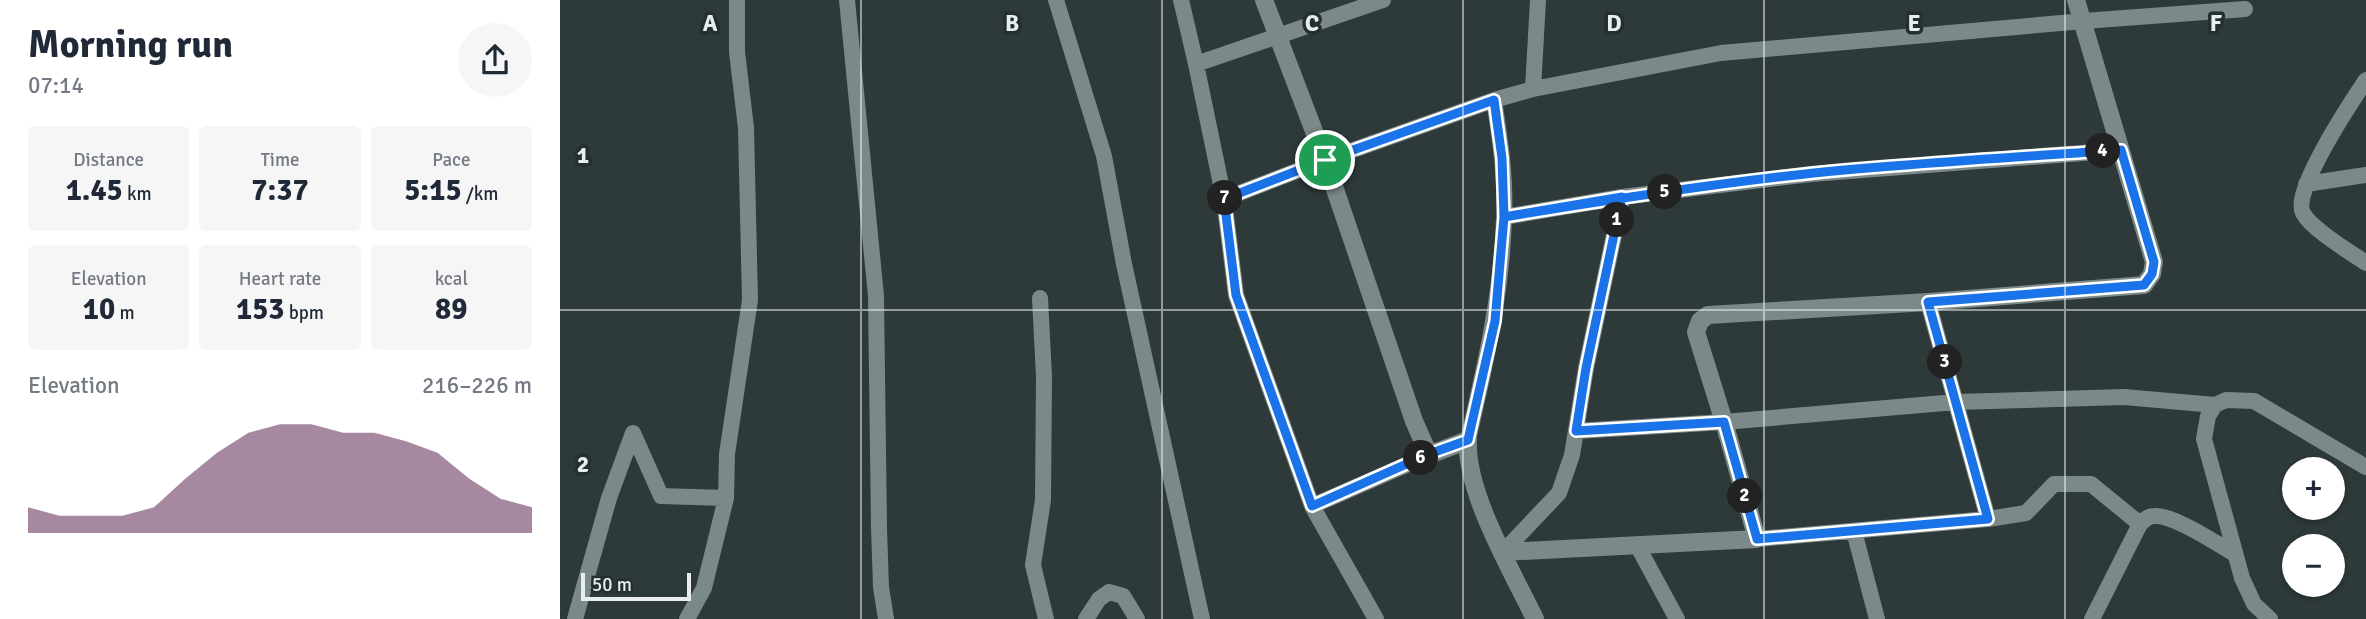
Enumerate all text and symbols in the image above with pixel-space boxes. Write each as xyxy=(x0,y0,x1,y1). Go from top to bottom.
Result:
text: A xyxy=(703,9,718,38)
text: B xyxy=(1005,9,1019,38)
text: C xyxy=(1305,9,1319,38)
text: D xyxy=(1606,9,1622,38)
text: E xyxy=(1907,9,1921,38)
text: F xyxy=(2210,9,2222,38)
text: Morning run xyxy=(28,21,233,68)
button: share xyxy=(458,23,532,97)
text: 07:14 xyxy=(28,71,84,100)
pin xyxy=(1295,130,1355,190)
pin: 4 xyxy=(2086,134,2120,168)
text: 4 xyxy=(2097,138,2108,162)
text: 1 xyxy=(577,141,589,170)
icon: arrive xyxy=(1306,141,1344,179)
text: Distance xyxy=(73,148,144,172)
text: Time xyxy=(260,148,300,172)
text: Pace xyxy=(432,148,470,172)
text: 1.45 xyxy=(66,172,123,209)
text: 7:37 xyxy=(251,172,309,209)
text: 5:15 xyxy=(404,172,462,209)
pin: 5 xyxy=(1648,174,1682,210)
text: 5 xyxy=(1659,179,1670,203)
pin: 7 xyxy=(1208,180,1242,216)
text: km xyxy=(123,182,152,206)
text: /km xyxy=(462,182,498,206)
text: 7 xyxy=(1219,185,1230,209)
pin: 1 xyxy=(1600,202,1634,238)
text: 1 xyxy=(1611,207,1622,231)
text: Elevation xyxy=(71,267,147,291)
text: Heart rate xyxy=(239,267,321,291)
text: kcal xyxy=(435,267,468,291)
text: 10 xyxy=(83,291,115,328)
text: 153 xyxy=(236,291,285,328)
text: 89 xyxy=(435,291,468,328)
text: m xyxy=(115,301,135,325)
text: bpm xyxy=(285,301,324,325)
pin: 3 xyxy=(1928,344,1962,380)
text: 3 xyxy=(1939,349,1950,373)
text: Elevation xyxy=(28,371,120,400)
text: 216–226 m xyxy=(422,371,532,400)
pin: 6 xyxy=(1404,440,1438,476)
text: 6 xyxy=(1415,445,1426,469)
text: 2 xyxy=(577,450,589,479)
map controls xyxy=(2282,457,2345,597)
button: + xyxy=(2282,457,2345,520)
pin: 2 xyxy=(1728,478,1762,514)
text: 2 xyxy=(1739,483,1750,507)
button: − xyxy=(2282,534,2345,597)
scale bar xyxy=(581,570,691,602)
text: 50 m xyxy=(592,573,632,597)

